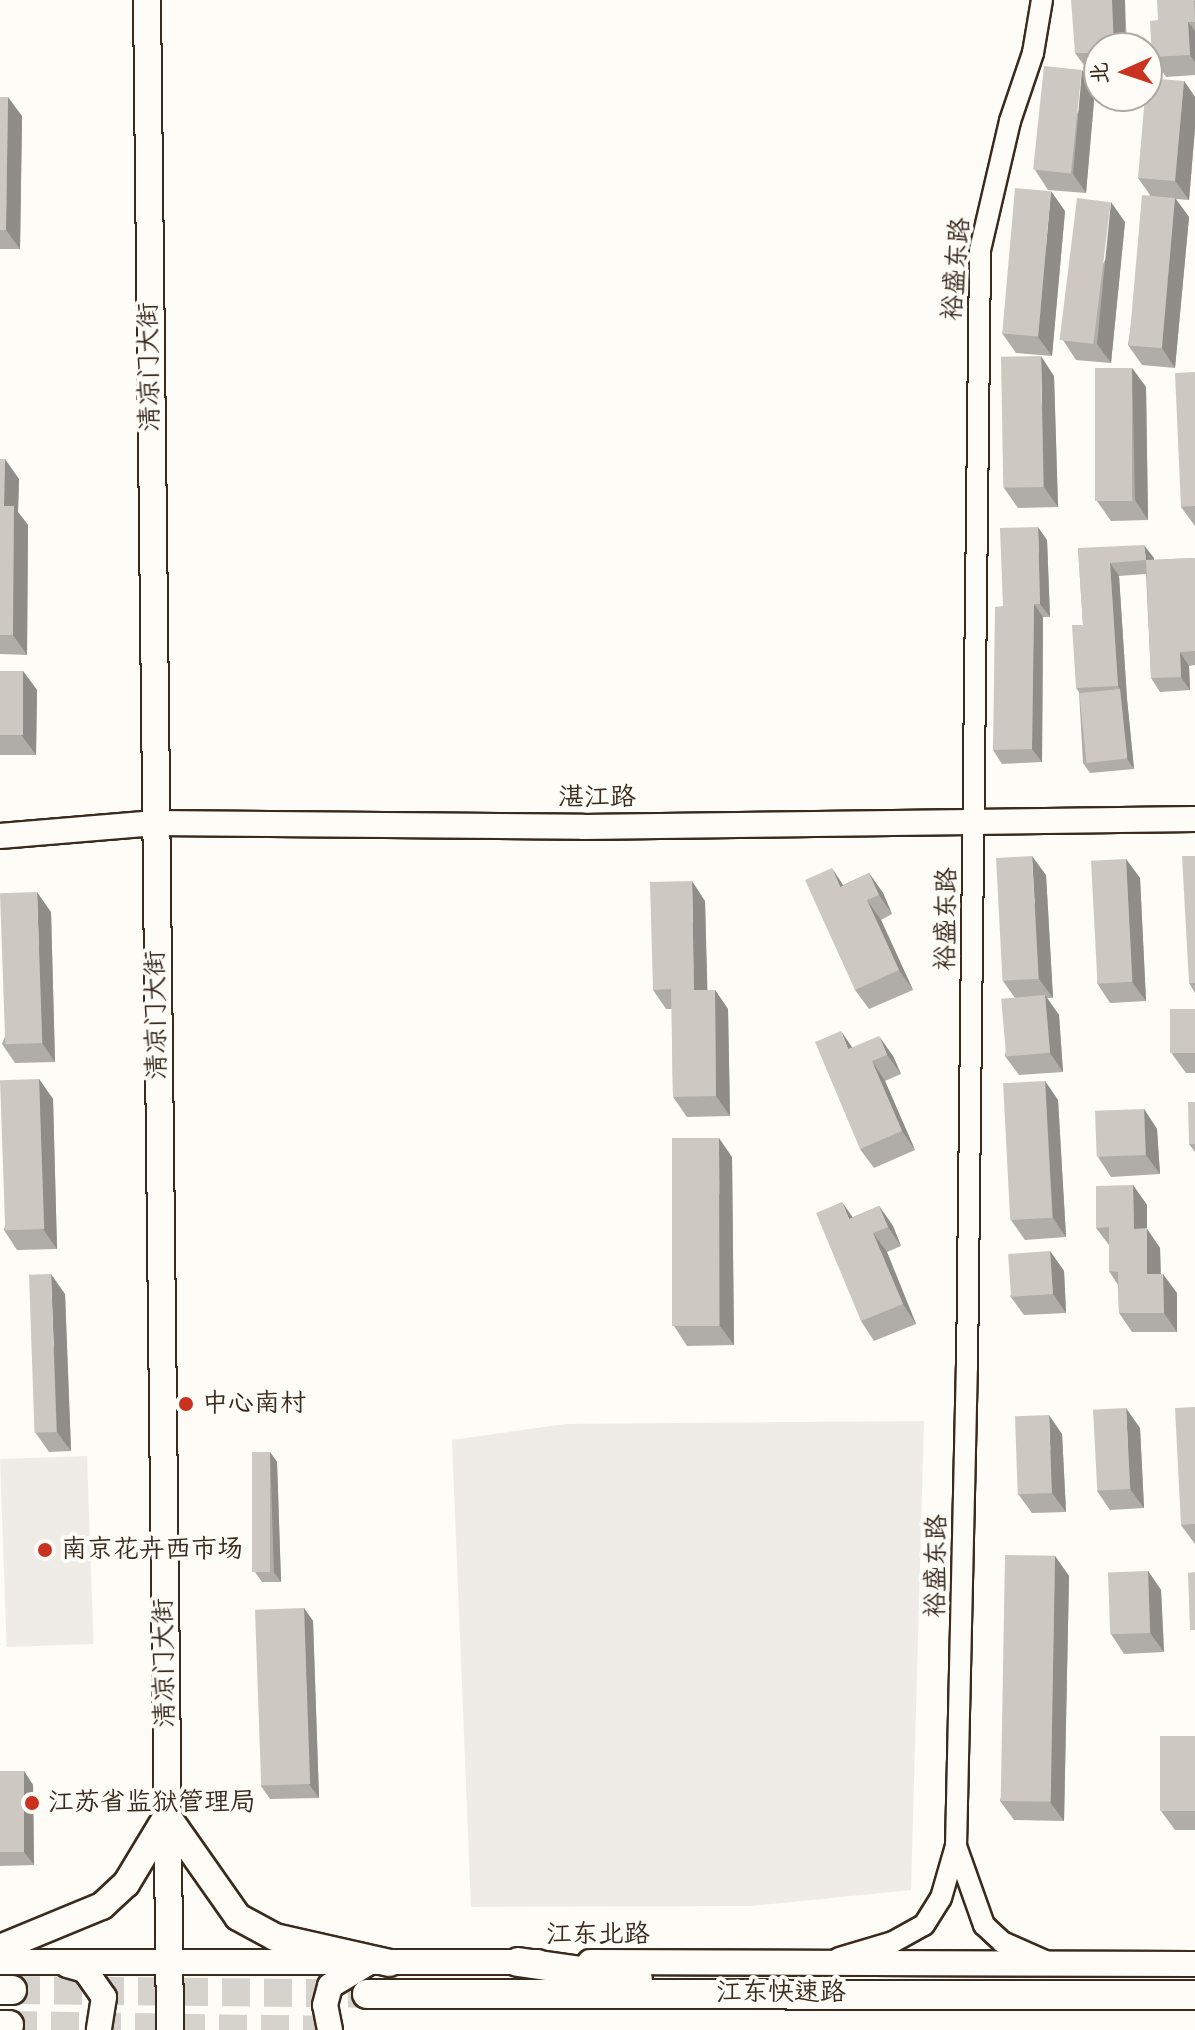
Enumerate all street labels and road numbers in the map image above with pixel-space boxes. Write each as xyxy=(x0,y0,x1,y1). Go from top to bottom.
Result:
street label: 裕盛东路 xyxy=(937,216,977,322)
street label: 清凉门大街 xyxy=(133,302,167,432)
street label: 湛江路 xyxy=(558,782,636,814)
street label: 裕盛东路 xyxy=(930,867,964,971)
street label: 清凉门大街 xyxy=(140,950,174,1080)
street label: 裕盛东路 xyxy=(920,1514,954,1618)
street label: 清凉门大街 xyxy=(148,1598,182,1728)
street label: 江东北路 xyxy=(546,1919,650,1951)
street label: 江东快速路 xyxy=(716,1977,846,2009)

